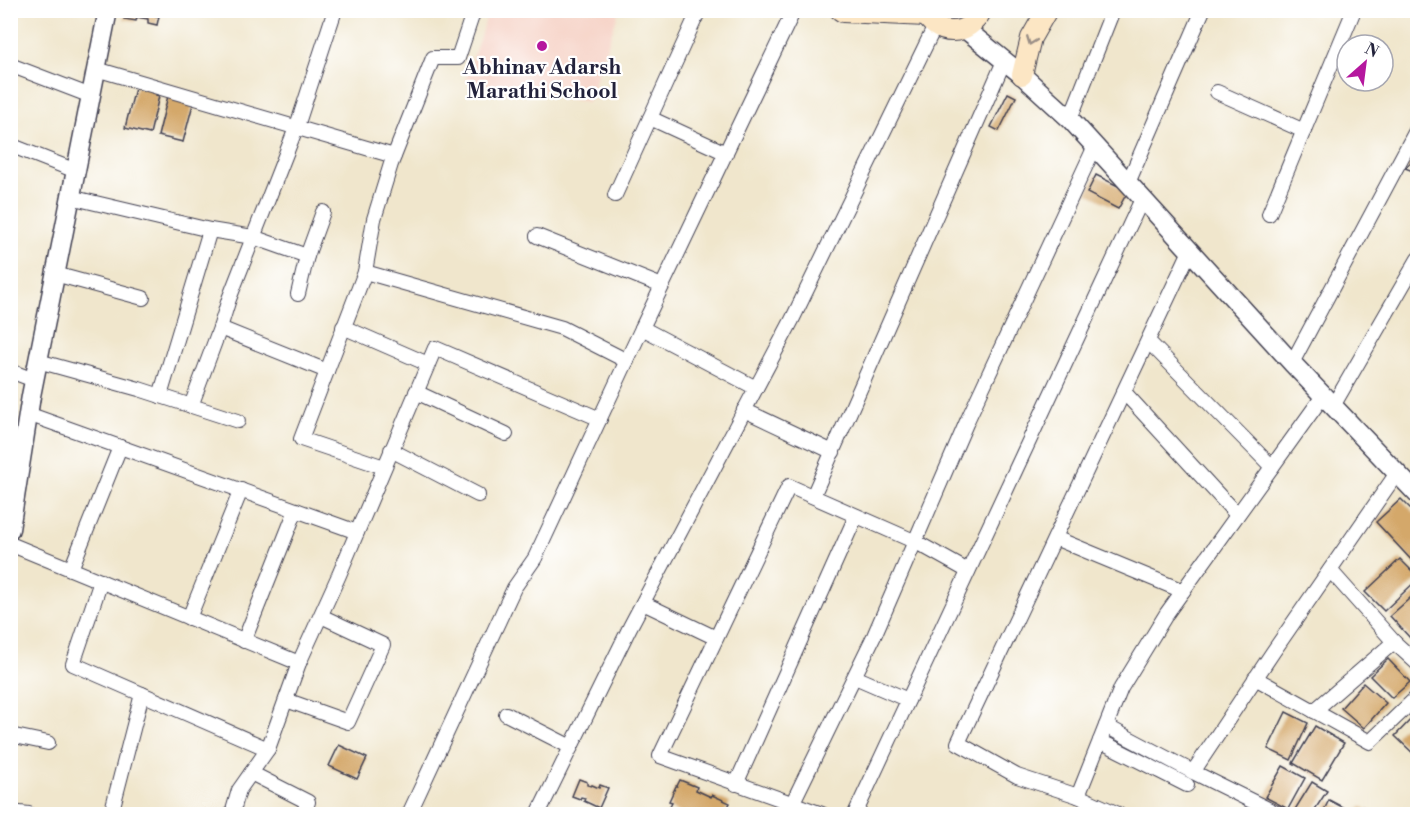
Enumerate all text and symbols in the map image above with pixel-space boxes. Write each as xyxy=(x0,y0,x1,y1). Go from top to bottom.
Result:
north arrow xyxy=(1335,33,1395,93)
one-way arrow xyxy=(1026,35,1038,46)
marker: Abhinav Adarsh Marathi School xyxy=(535,39,549,53)
text: N xyxy=(1361,39,1382,63)
place label: Abhinav Adarsh Marathi School xyxy=(462,55,621,105)

